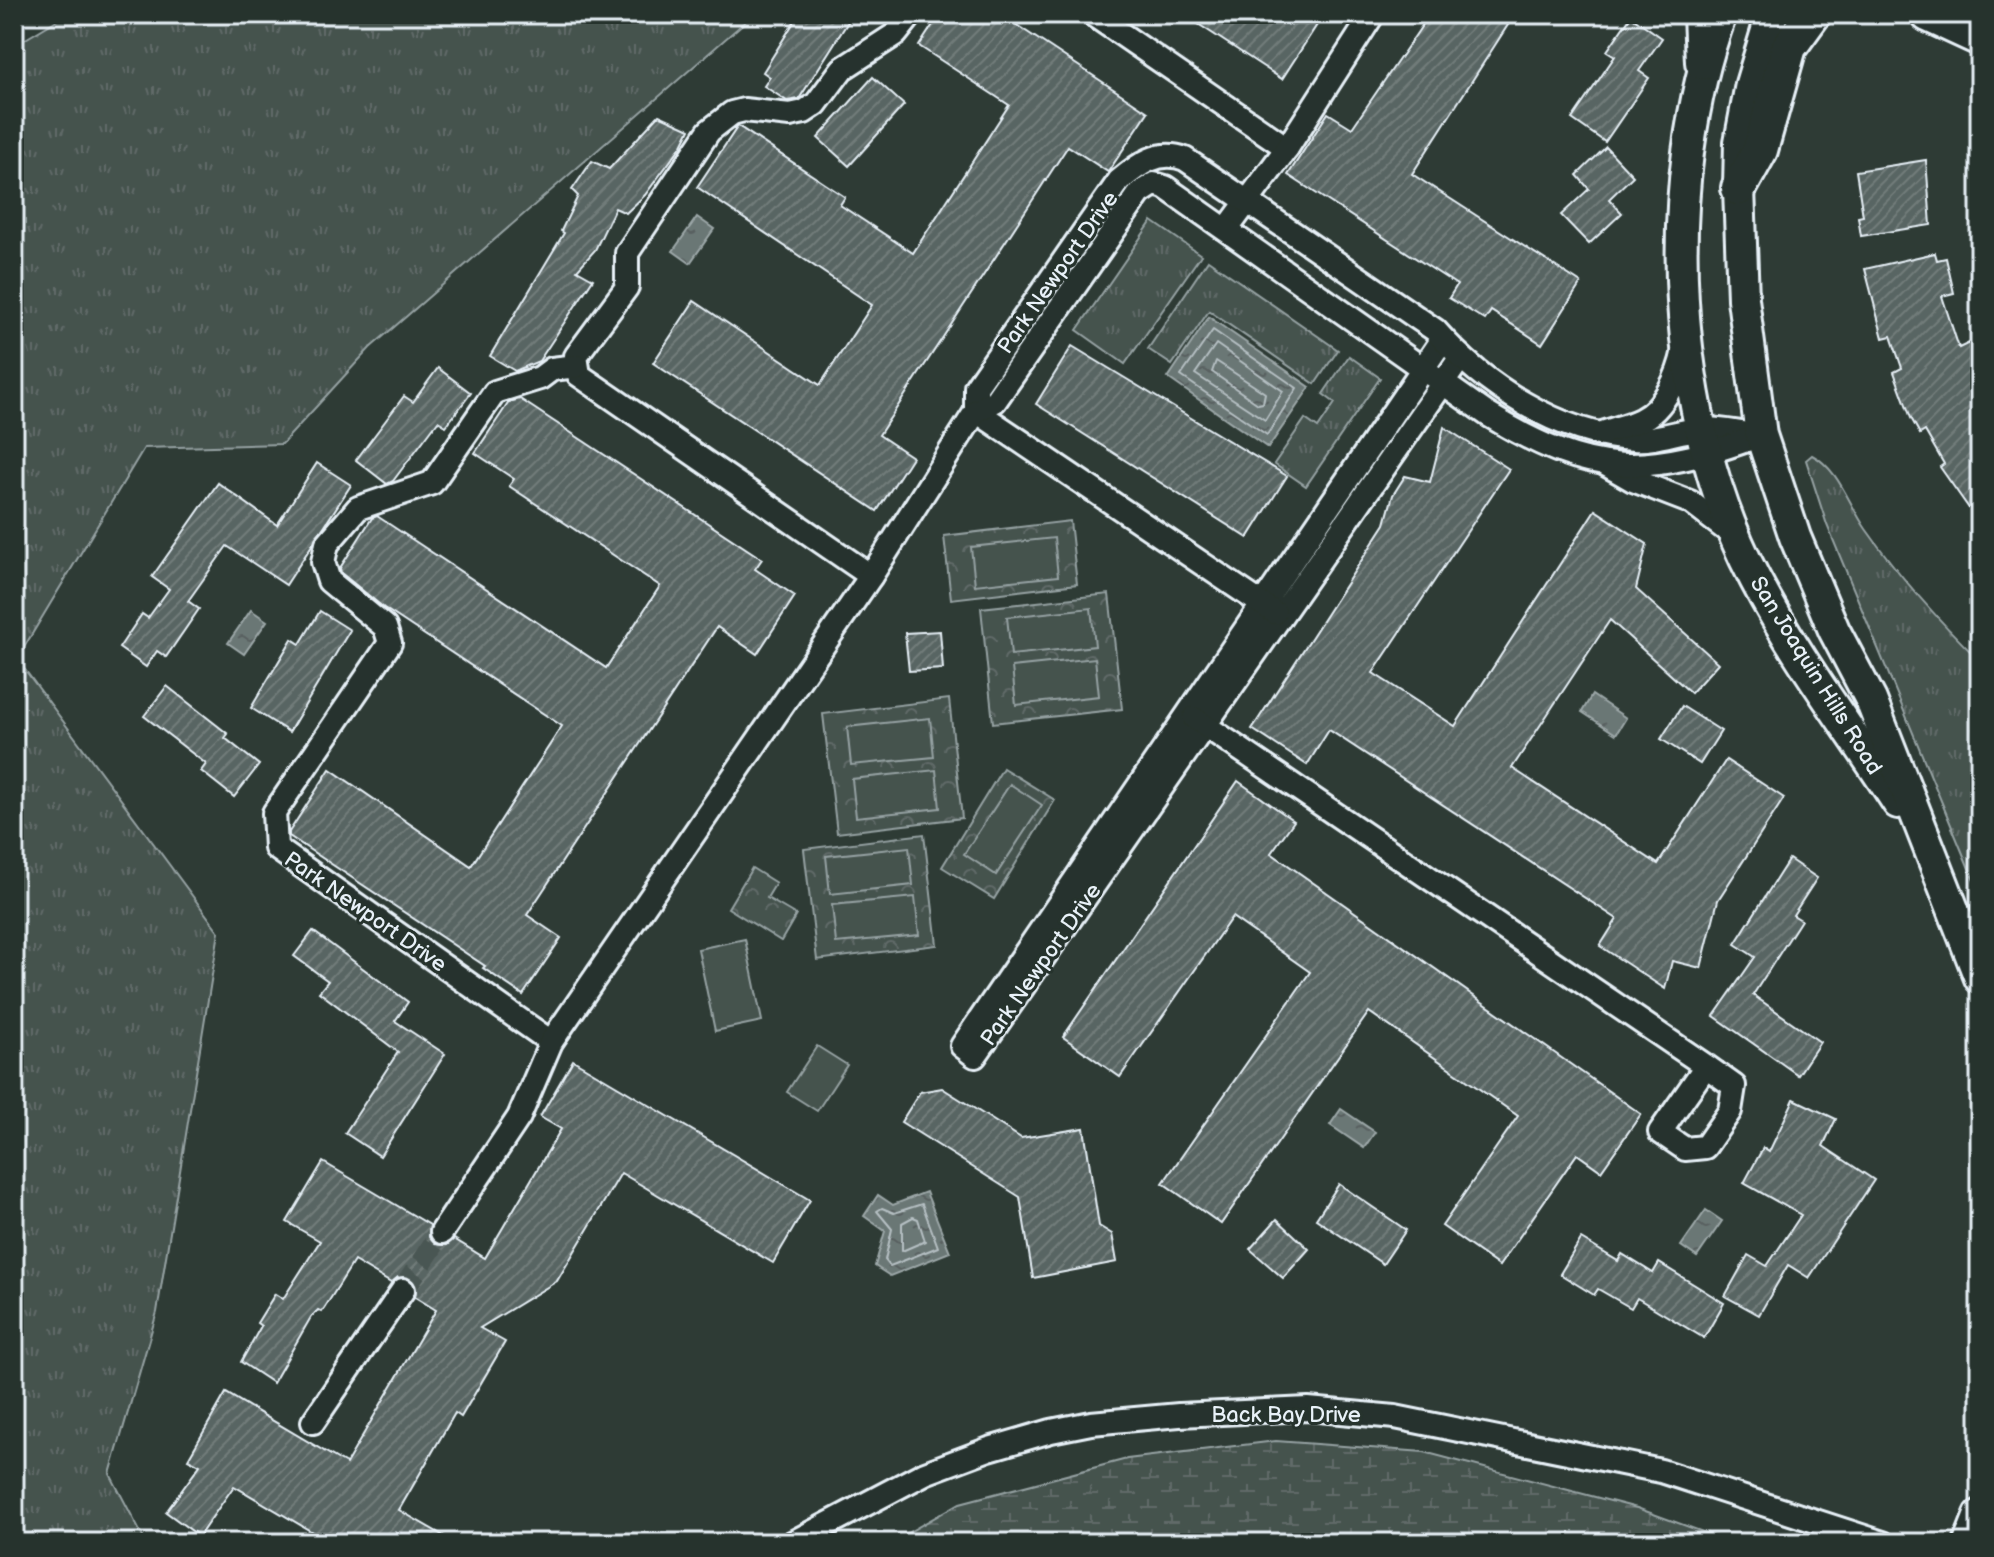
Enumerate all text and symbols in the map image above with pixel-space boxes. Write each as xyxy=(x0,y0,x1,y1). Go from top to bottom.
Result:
street label: Park Newport Drive xyxy=(992,186,1124,359)
street label: San Joaquin Hills Road xyxy=(1744,572,1888,780)
street label: Park Newport Drive xyxy=(279,846,452,978)
street label: Park Newport Drive xyxy=(975,878,1107,1051)
street label: Back Bay Drive xyxy=(1211,1402,1361,1429)

